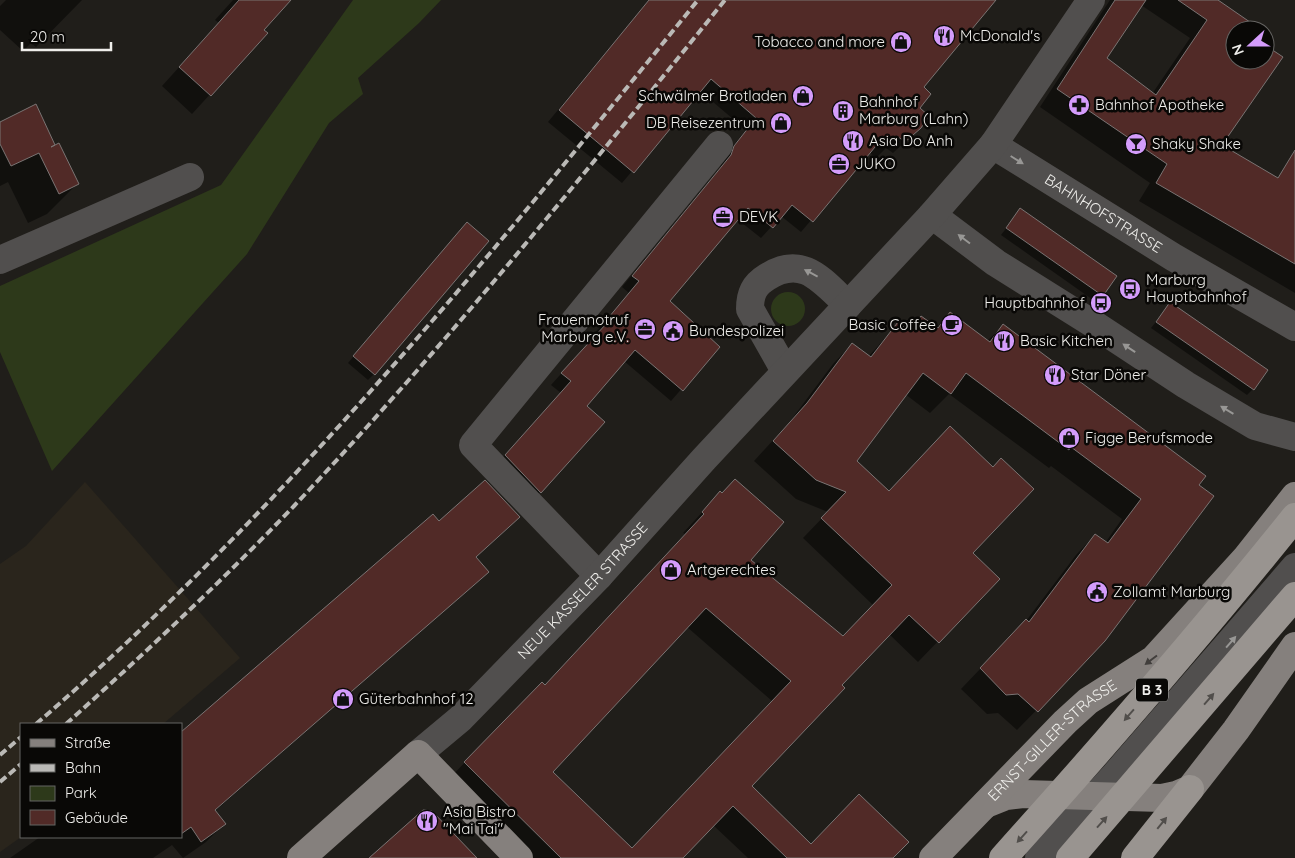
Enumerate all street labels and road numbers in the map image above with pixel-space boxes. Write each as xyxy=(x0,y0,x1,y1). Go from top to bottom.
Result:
street label: BAHNHOFSTRASSE xyxy=(1041,170,1166,257)
street label: NEUE KASSELER STRASSE xyxy=(513,518,652,663)
street label: ERNST-GILLER-STRASSE xyxy=(984,675,1120,805)
road number: B 3 xyxy=(1136,678,1168,702)

